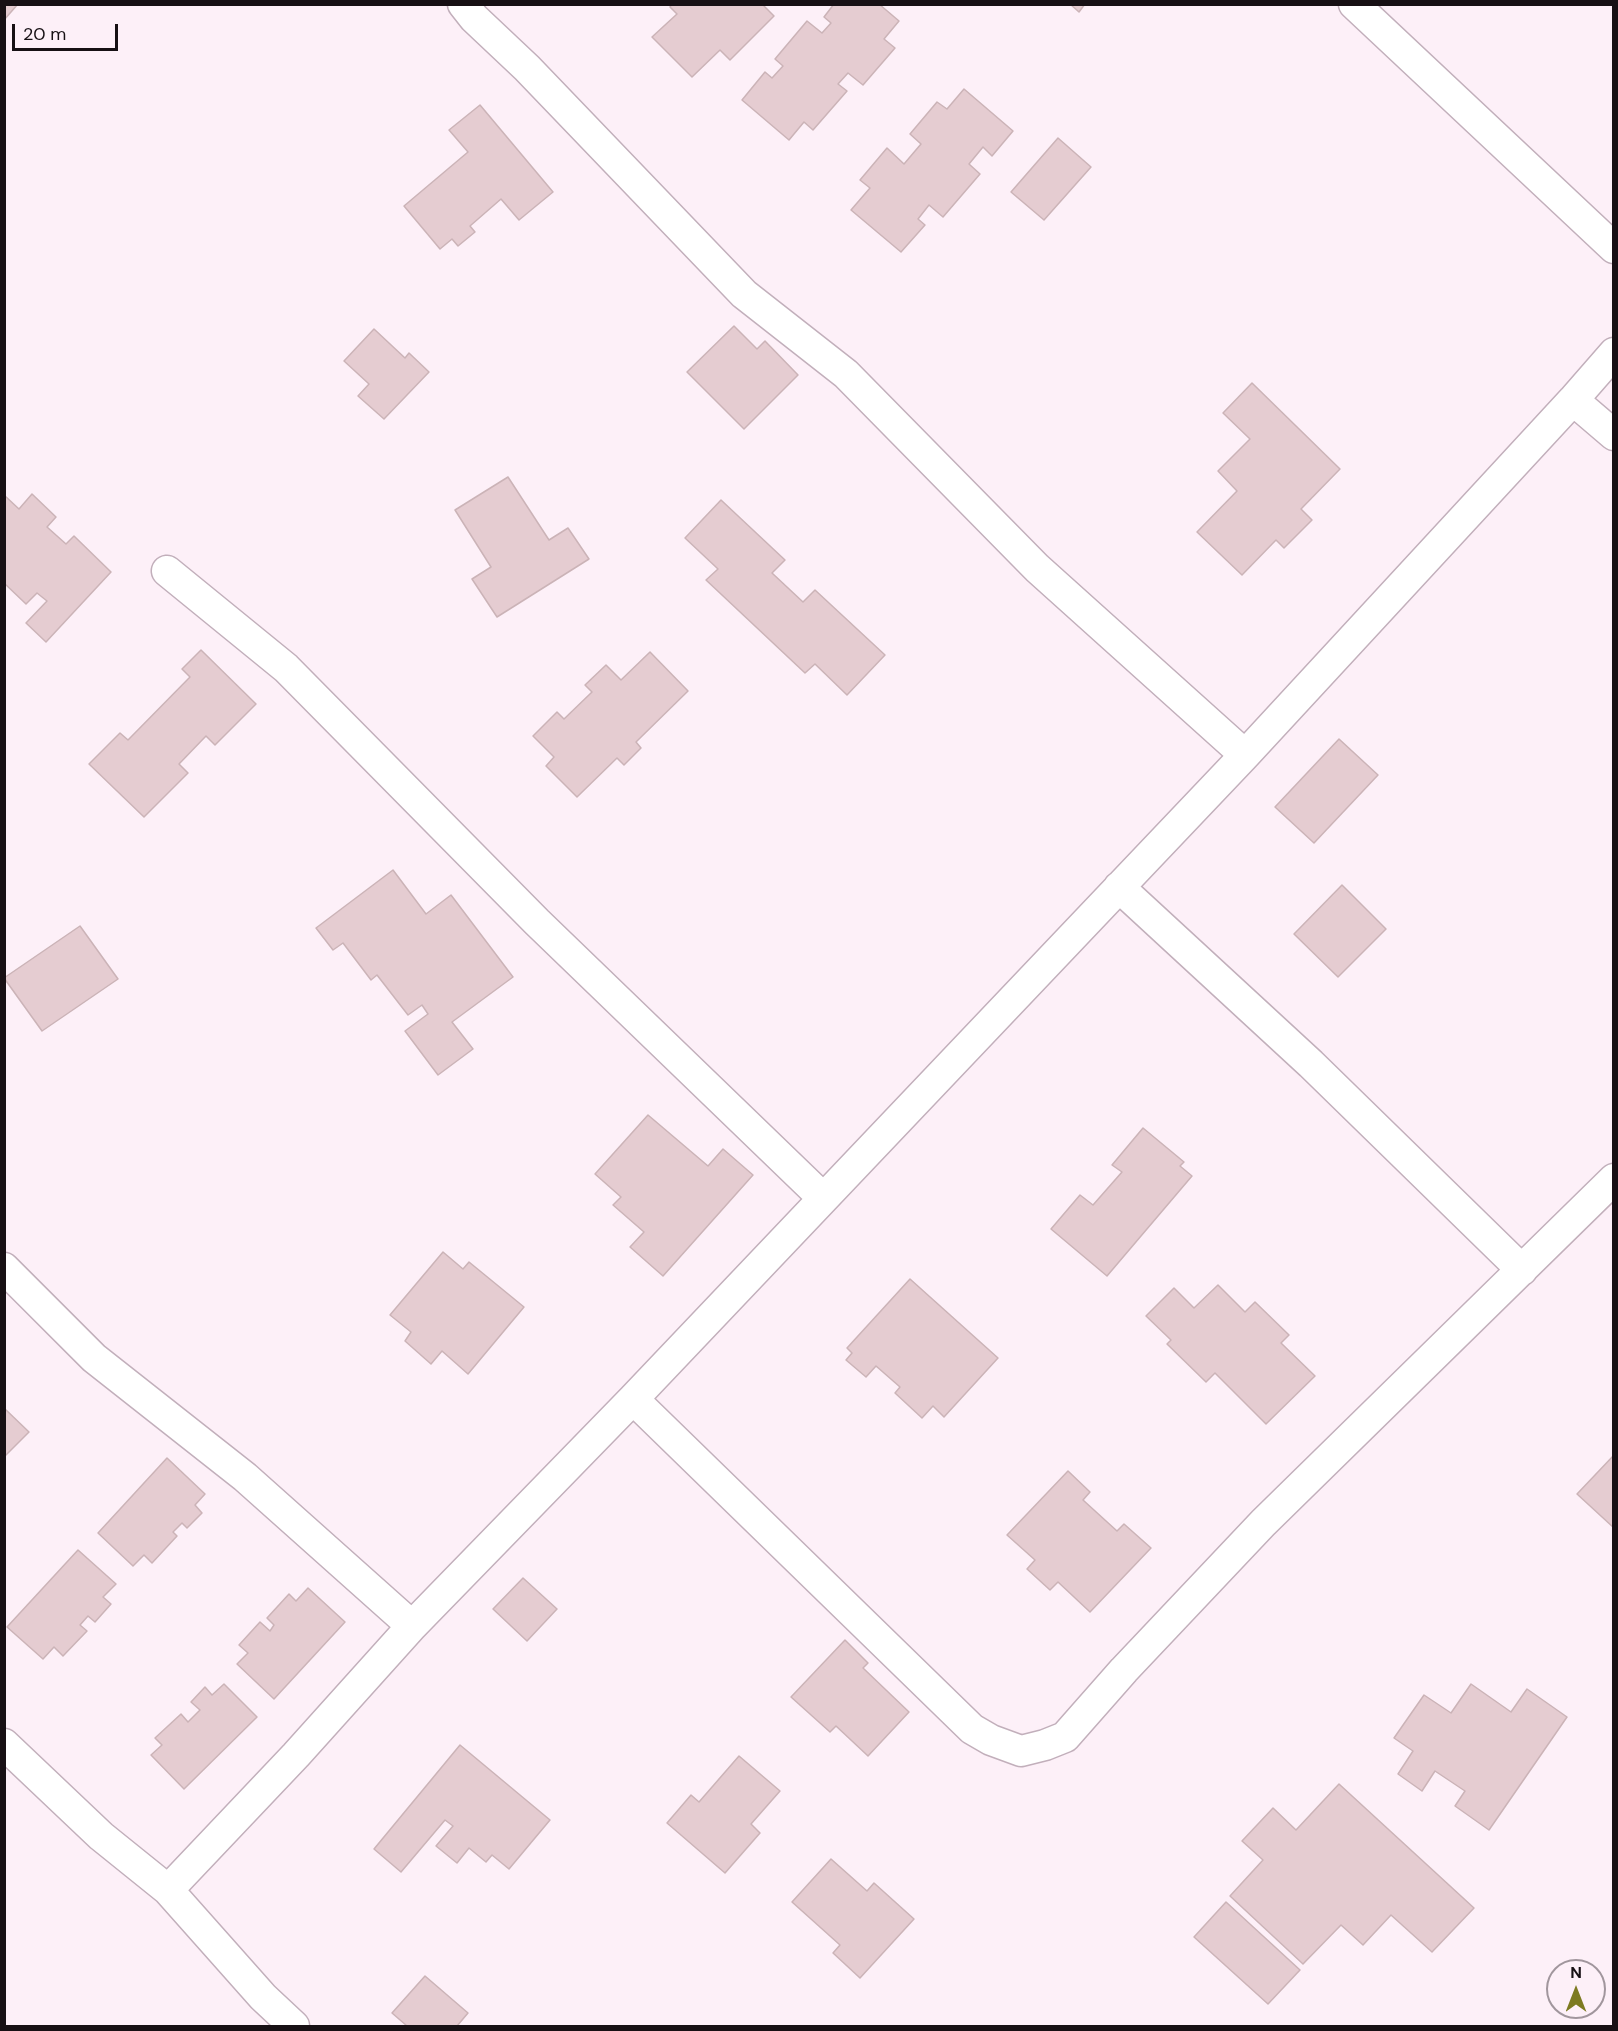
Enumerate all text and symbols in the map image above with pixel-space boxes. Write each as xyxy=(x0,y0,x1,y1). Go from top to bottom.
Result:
scale bar xyxy=(15,12,122,50)
text: 20 m xyxy=(23,22,66,46)
north arrow xyxy=(1546,1959,1606,2019)
text: N xyxy=(1570,1962,1582,1983)

